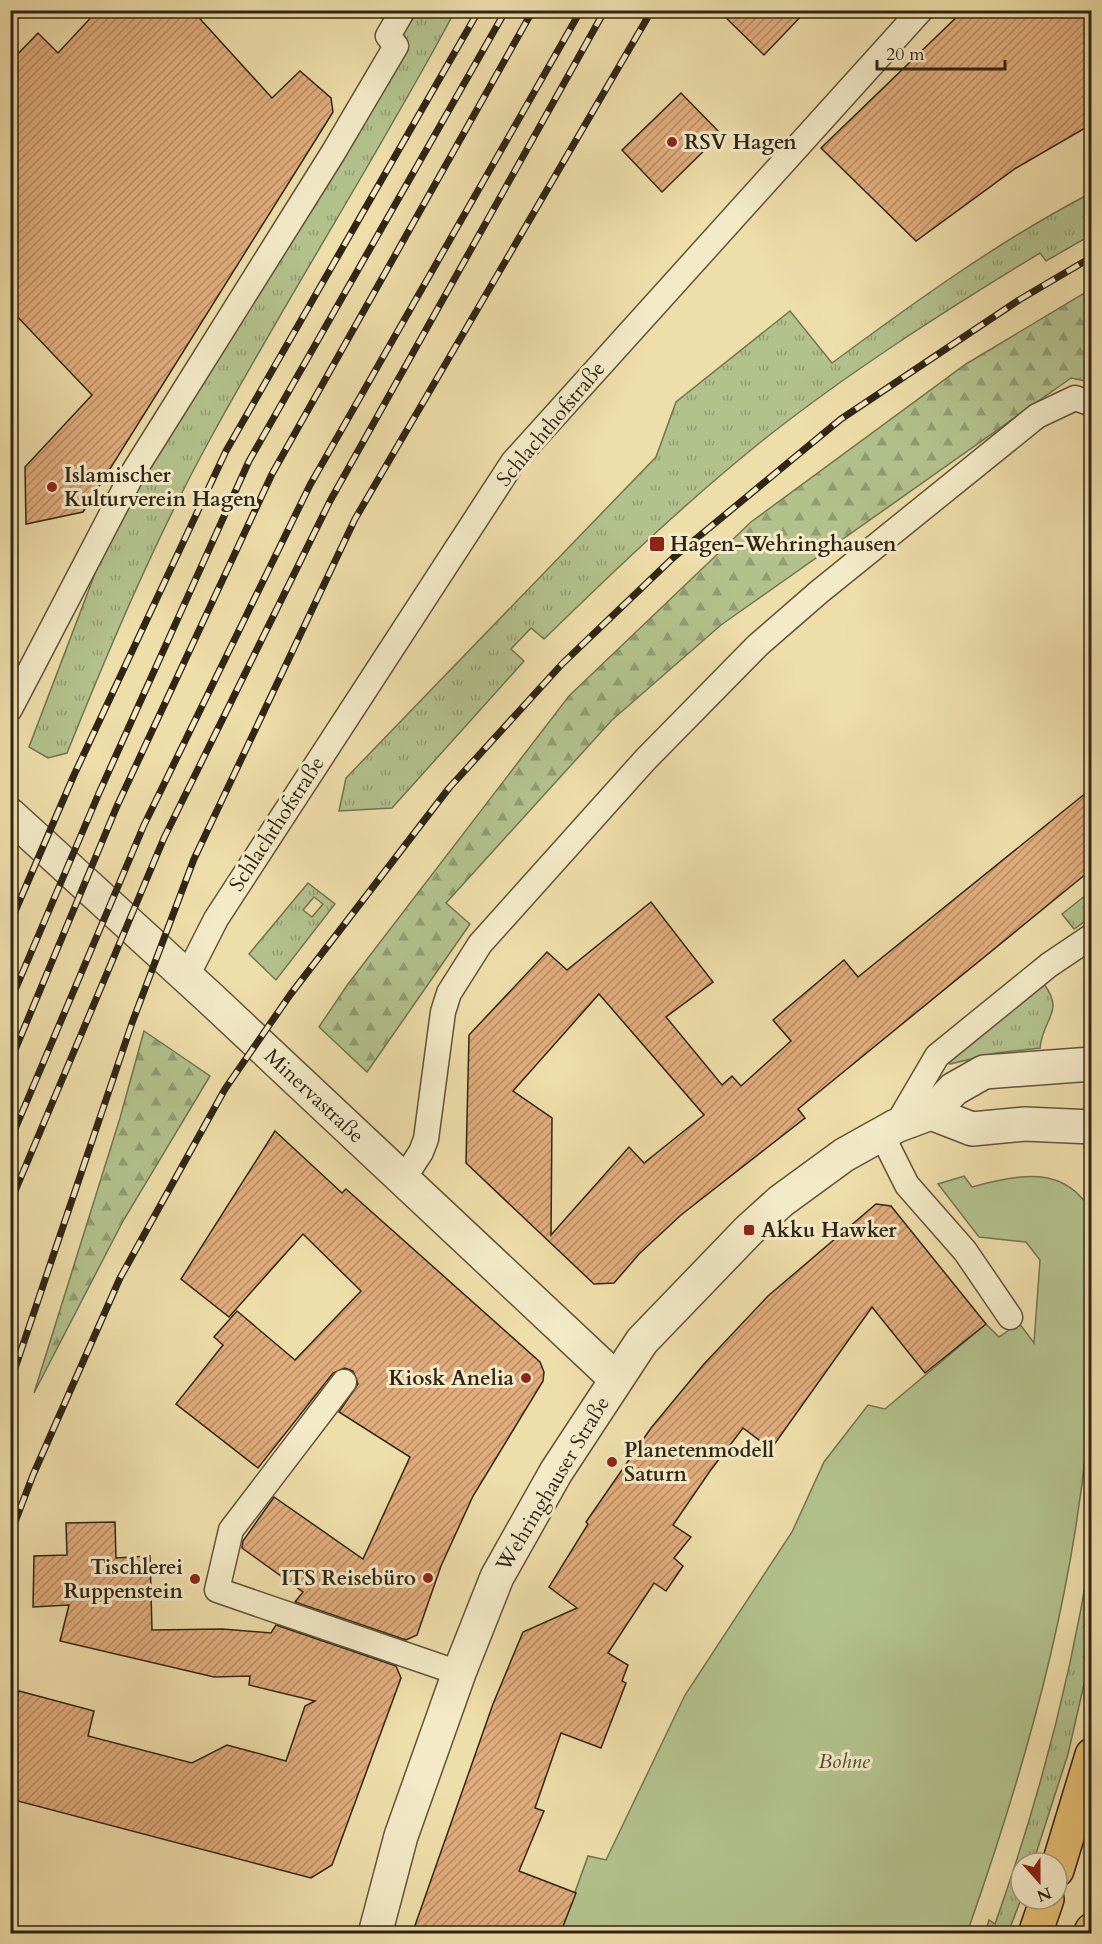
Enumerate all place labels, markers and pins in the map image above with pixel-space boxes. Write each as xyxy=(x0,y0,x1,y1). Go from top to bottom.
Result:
place label: RSV Hagen xyxy=(684,128,797,157)
marker: RSV Hagen xyxy=(665,135,679,149)
place label: Islamischer Kulturverein Hagen xyxy=(64,461,257,514)
marker: Islamischer Kulturverein Hagen xyxy=(45,480,59,494)
place label: Hagen-Wehringhausen xyxy=(670,530,897,559)
marker: Hagen-Wehringhausen xyxy=(648,535,666,553)
place label: Akku Hawker xyxy=(761,1216,897,1245)
marker: Akku Hawker xyxy=(742,1223,756,1237)
place label: Kiosk Anelia xyxy=(389,1364,515,1393)
marker: Kiosk Anelia xyxy=(519,1371,533,1385)
place label: Planetenmodell Saturn xyxy=(624,1436,774,1489)
marker: Planetenmodell Saturn xyxy=(605,1455,619,1469)
place label: Tischlerei Ruppenstein xyxy=(63,1553,184,1606)
place label: ITS Reisebüro xyxy=(281,1564,416,1593)
marker: ITS Reisebüro xyxy=(421,1571,435,1585)
marker: Tischlerei Ruppenstein xyxy=(188,1572,202,1586)

